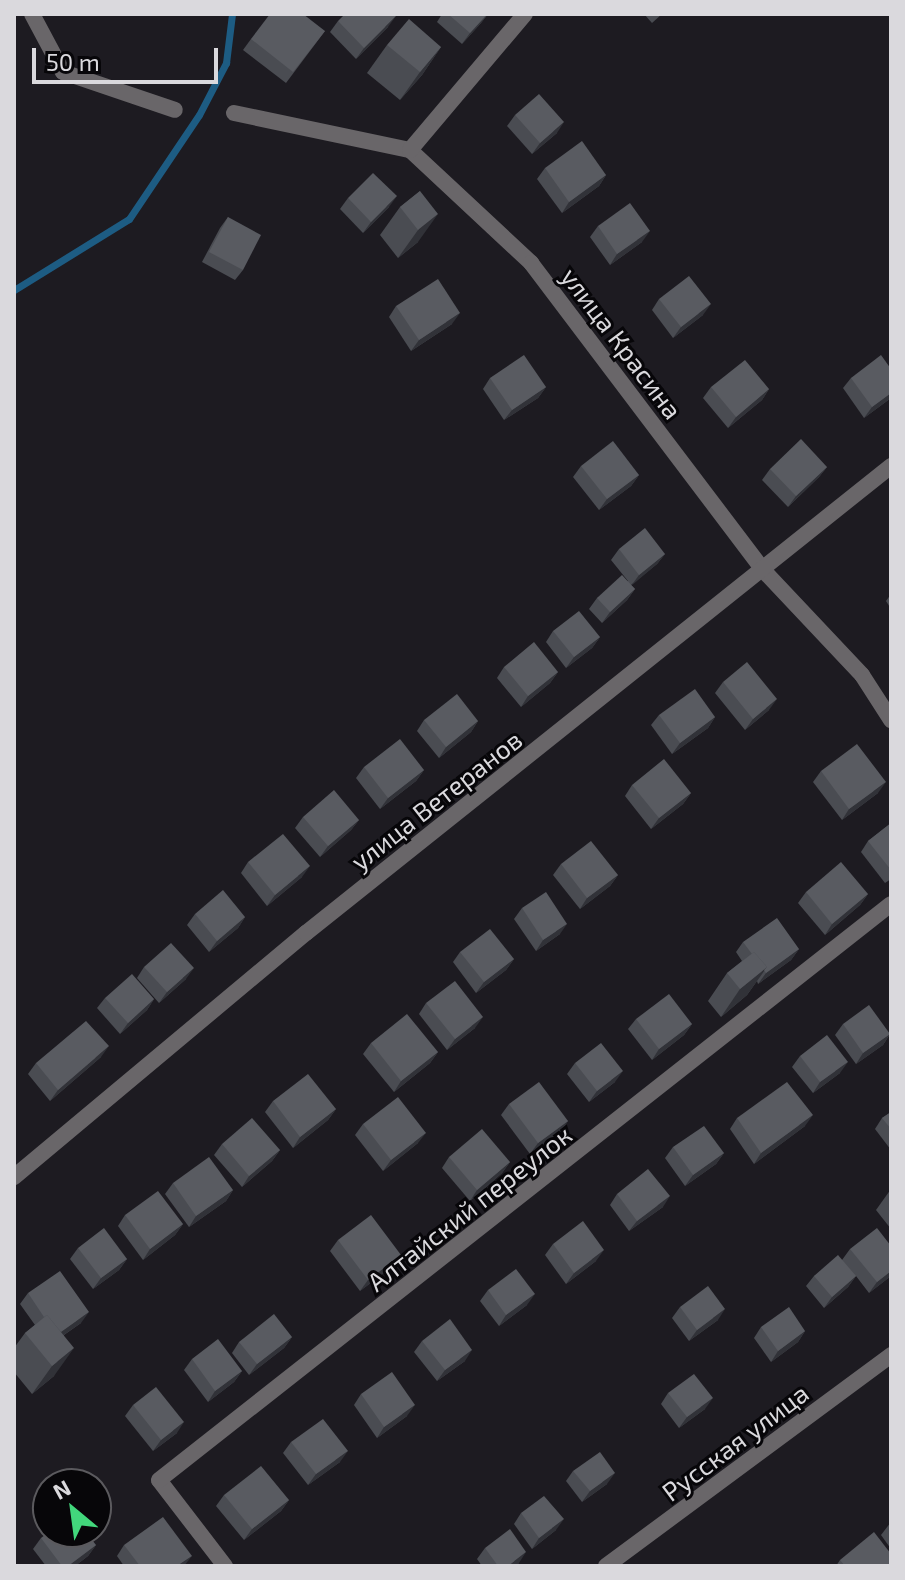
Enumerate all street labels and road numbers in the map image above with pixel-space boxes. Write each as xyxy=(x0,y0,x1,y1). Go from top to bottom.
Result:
street label: улица Красина xyxy=(555,261,689,425)
street label: улица Ветеранов xyxy=(344,724,528,876)
street label: Алтайский переулок xyxy=(361,1119,577,1297)
street label: Русская улица xyxy=(656,1377,814,1507)

